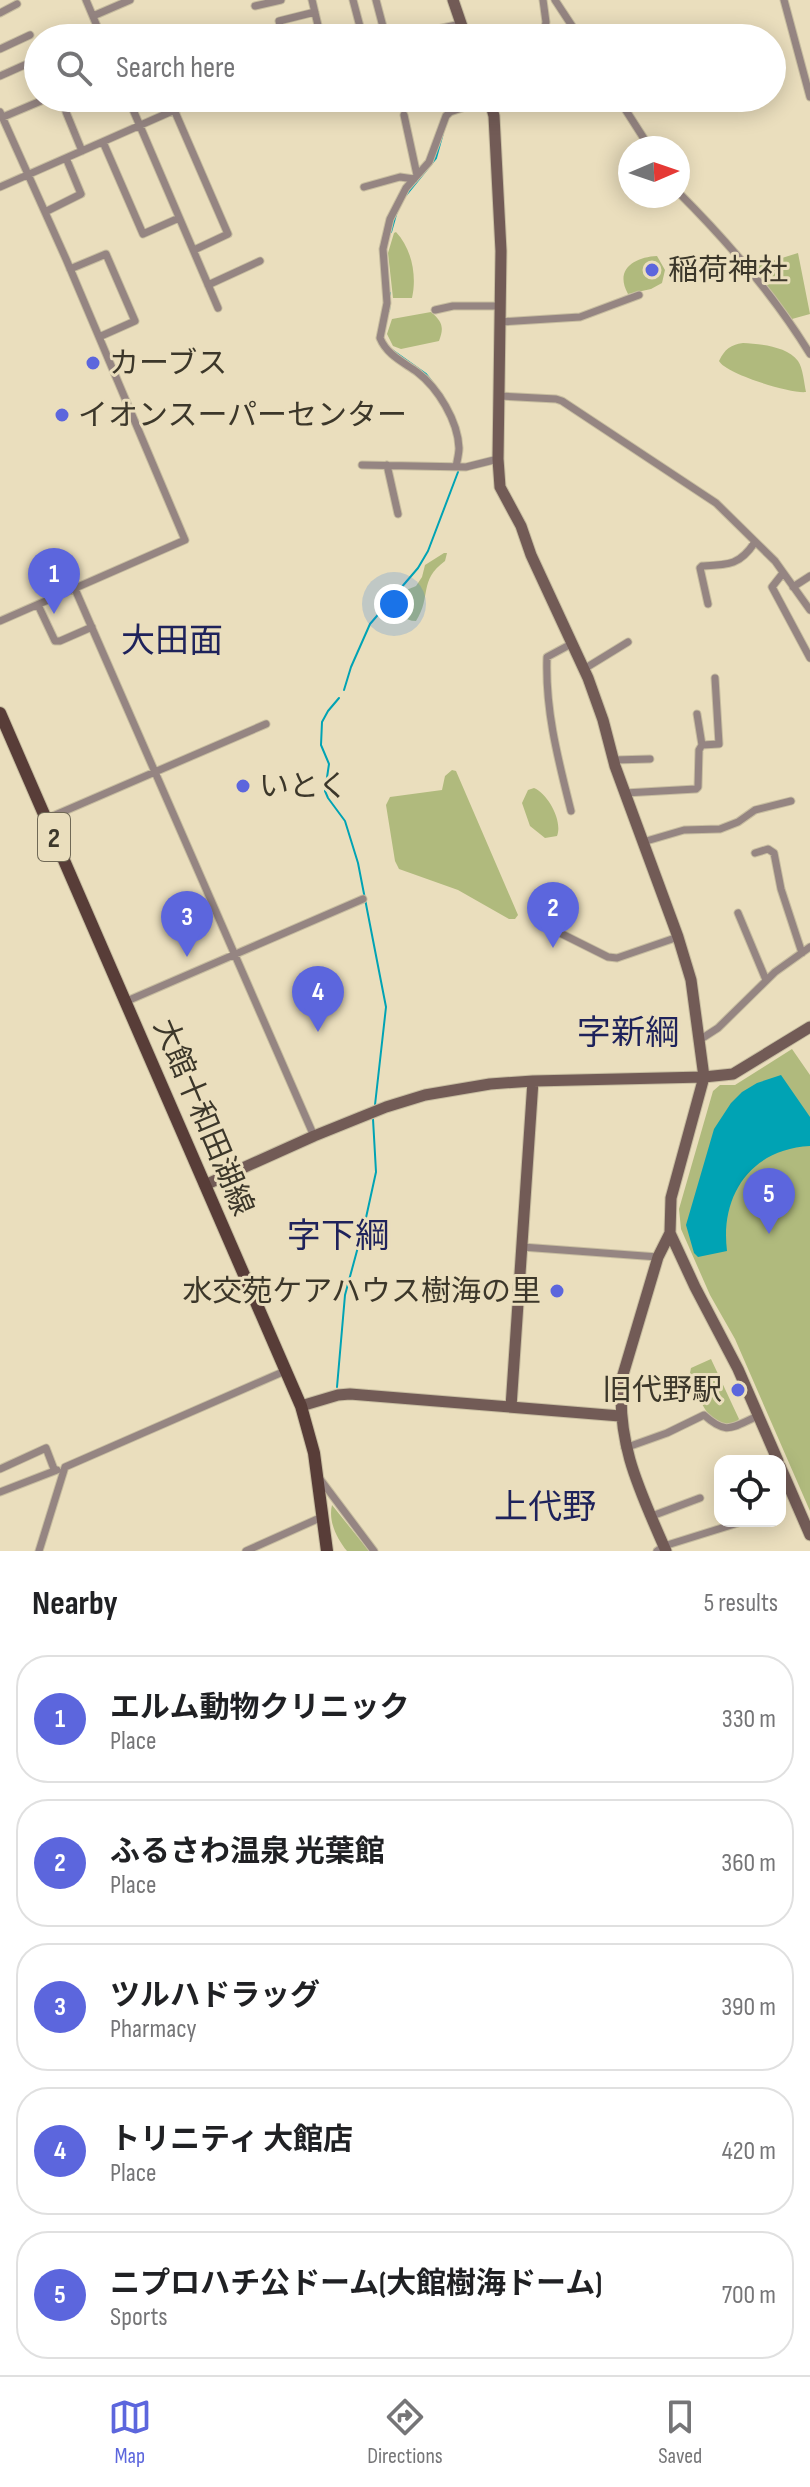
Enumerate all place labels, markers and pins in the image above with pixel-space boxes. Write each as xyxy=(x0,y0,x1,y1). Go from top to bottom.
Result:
place label: 稲荷神社 xyxy=(668,253,788,289)
marker: 稲荷神社 xyxy=(643,261,661,279)
place label: カーブス xyxy=(109,346,227,382)
marker: カーブス xyxy=(84,354,102,372)
place label: イオンスーパーセンター xyxy=(78,398,407,434)
marker: イオンスーパーセンター xyxy=(53,406,71,424)
pin: 1 xyxy=(28,548,80,614)
place label: いとく xyxy=(259,769,348,805)
marker: いとく xyxy=(234,777,252,795)
pin: 2 xyxy=(527,882,579,948)
pin: 3 xyxy=(161,891,213,957)
pin: 4 xyxy=(292,966,344,1032)
pin: 5 xyxy=(743,1168,795,1234)
place label: 水交苑ケアハウス樹海の里 xyxy=(182,1274,541,1310)
marker: 水交苑ケアハウス樹海の里 xyxy=(548,1282,566,1300)
place label: 旧代野駅 xyxy=(602,1373,722,1409)
marker: 旧代野駅 xyxy=(729,1381,747,1399)

